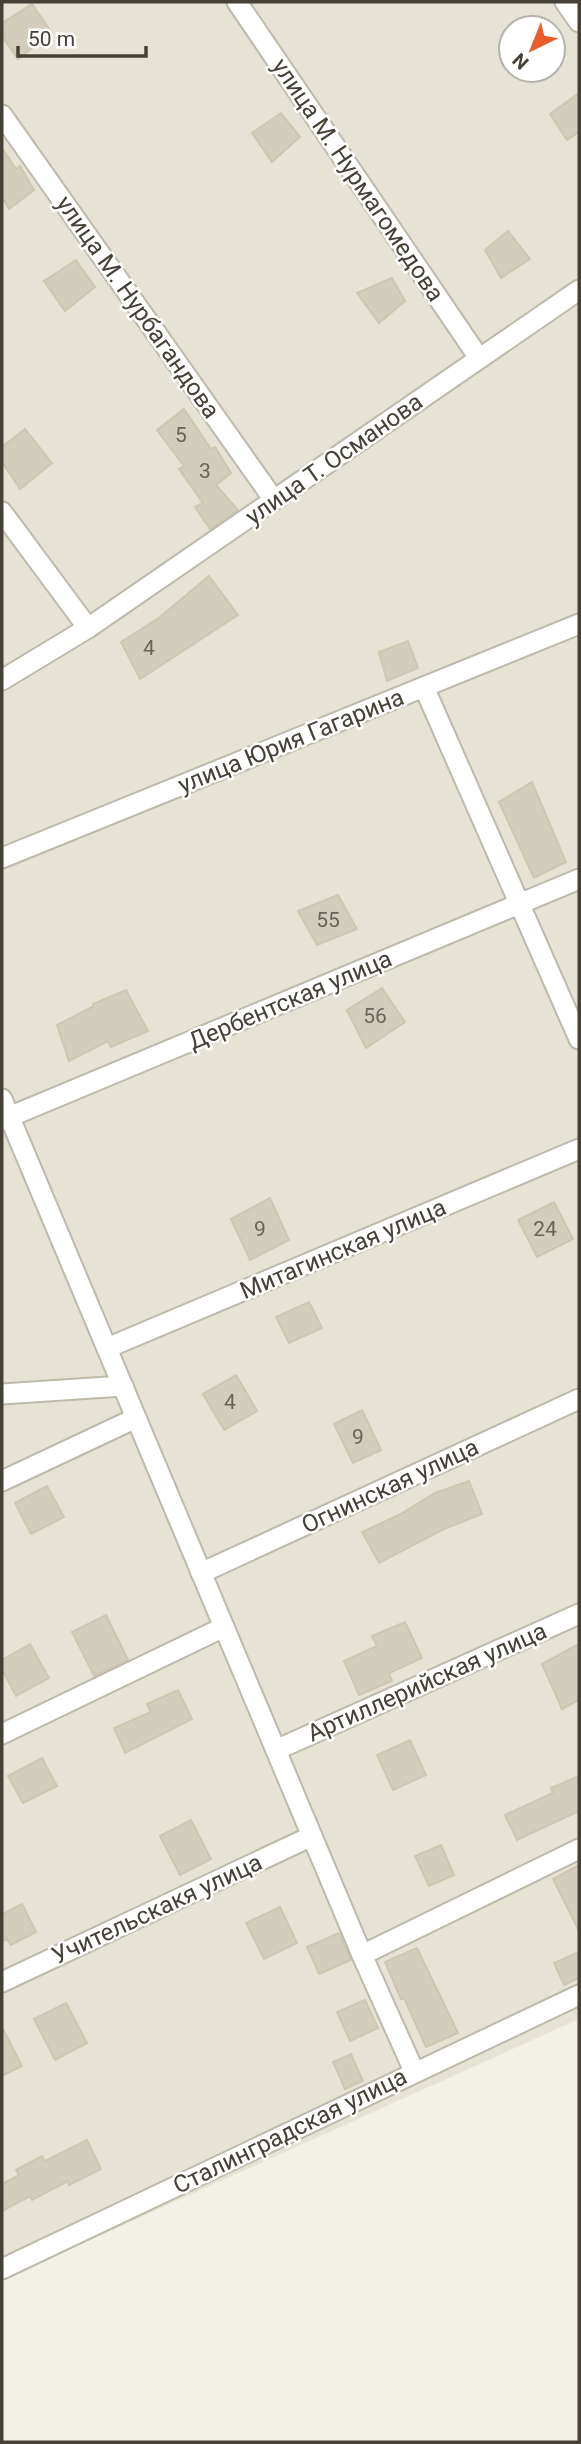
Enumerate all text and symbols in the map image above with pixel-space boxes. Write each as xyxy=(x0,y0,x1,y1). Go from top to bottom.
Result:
scale bar xyxy=(18,14,145,58)
north arrow xyxy=(497,14,567,84)
text: 50 m xyxy=(28,27,75,51)
text: N xyxy=(508,48,533,74)
street label: улица М. Нурмагомедова xyxy=(266,53,450,307)
street label: улица М. Нурбагандова xyxy=(50,190,226,424)
street label: улица Т. Османова xyxy=(240,387,428,531)
house number: 5 xyxy=(175,423,187,447)
house number: 3 xyxy=(199,459,211,483)
house number: 4 xyxy=(143,636,155,660)
street label: улица Юрия Гагарина xyxy=(174,683,408,799)
house number: 55 xyxy=(316,908,340,932)
street label: Дербентская улица xyxy=(184,944,396,1056)
house number: 56 xyxy=(363,1004,387,1028)
street label: Митагинская улица xyxy=(236,1193,450,1305)
house number: 9 xyxy=(254,1217,266,1241)
house number: 24 xyxy=(533,1217,557,1241)
house number: 4 xyxy=(224,1390,236,1414)
house number: 9 xyxy=(352,1425,364,1449)
street label: Огнинская улица xyxy=(297,1433,483,1539)
street label: Артиллерийская улица xyxy=(303,1617,551,1747)
street label: Учительскакя улица xyxy=(48,1848,266,1970)
street label: Сталинградская улица xyxy=(169,2062,411,2200)

